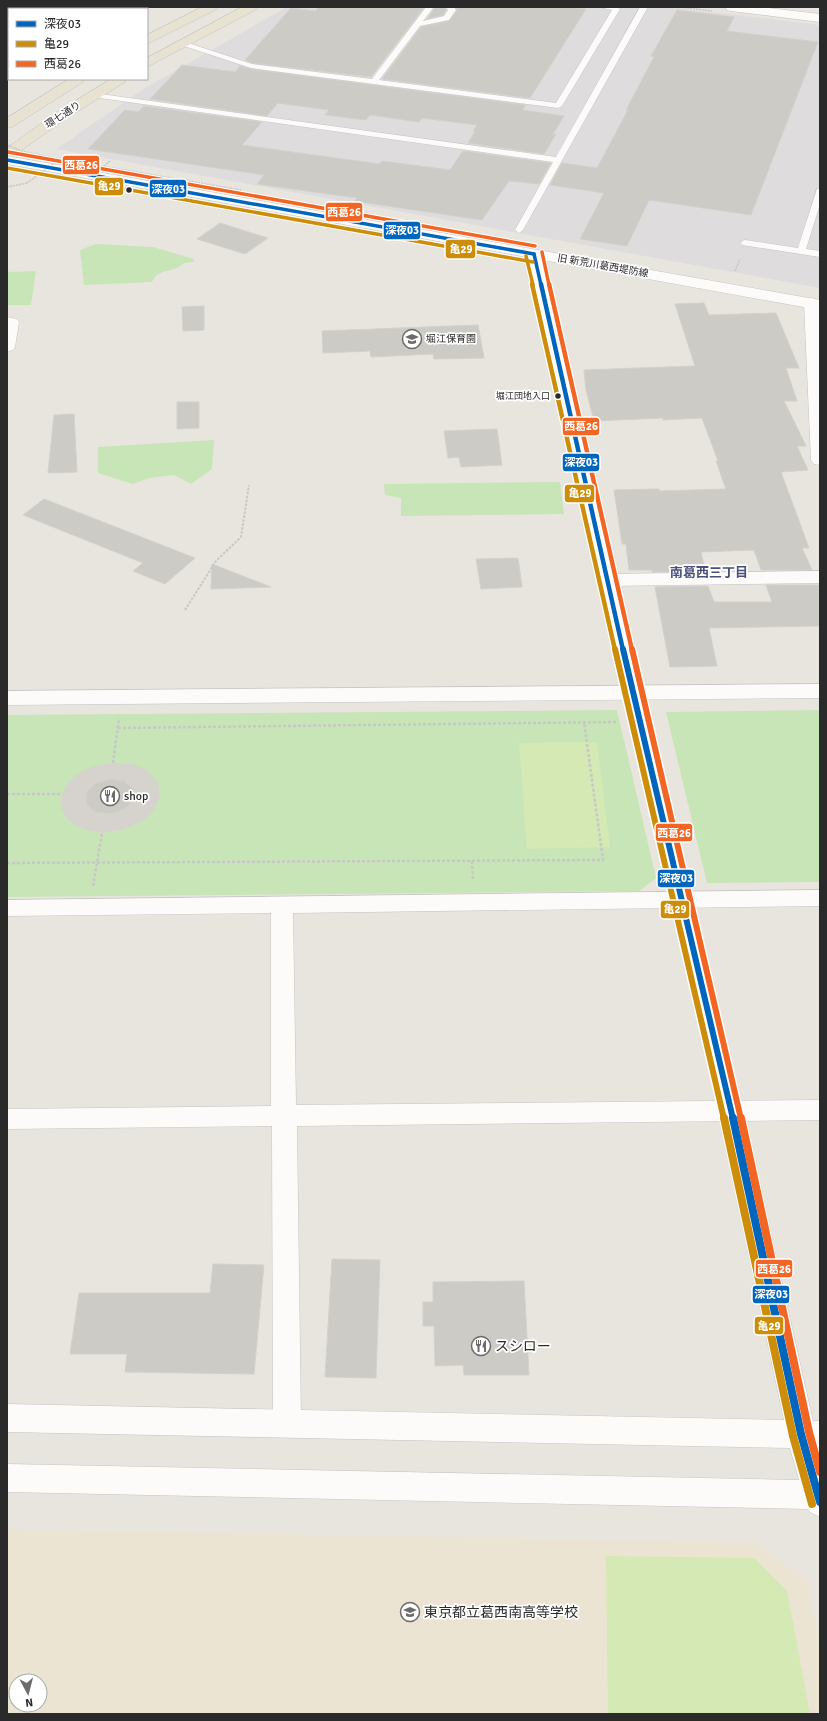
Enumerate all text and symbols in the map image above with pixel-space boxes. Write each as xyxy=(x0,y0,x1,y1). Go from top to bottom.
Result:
legend xyxy=(8,8,148,80)
text: 深夜03 xyxy=(44,17,81,32)
text: 亀29 xyxy=(44,37,69,52)
text: 西葛26 xyxy=(44,57,81,72)
street label: 環七通り xyxy=(43,99,83,131)
line badge: 西葛26 xyxy=(62,155,100,175)
text: 西葛26 xyxy=(64,159,98,172)
line badge: 亀29 xyxy=(94,177,124,196)
line badge: 深夜03 xyxy=(149,179,187,198)
text: 亀29 xyxy=(98,180,120,193)
text: 深夜03 xyxy=(151,183,185,196)
unlabelled marker xyxy=(124,185,134,195)
line badge: 西葛26 xyxy=(325,202,363,222)
text: 西葛26 xyxy=(327,206,361,219)
line badge: 深夜03 xyxy=(383,221,421,240)
text: 深夜03 xyxy=(385,224,419,237)
line badge: 亀29 xyxy=(445,239,476,259)
text: 亀29 xyxy=(450,243,472,256)
street label: 旧 新荒川葛西堤防線 xyxy=(557,252,649,280)
school or university icon: 堀江保育園 xyxy=(401,328,423,350)
place label: 堀江保育園 xyxy=(426,333,476,345)
place label: 堀江団地入口 xyxy=(496,391,550,402)
marker: 堀江団地入口 xyxy=(553,391,563,401)
line badge: 西葛26 xyxy=(562,417,600,436)
text: 西葛26 xyxy=(564,420,598,433)
line badge: 深夜03 xyxy=(562,453,600,472)
text: 深夜03 xyxy=(564,456,598,469)
line badge: 亀29 xyxy=(564,484,595,503)
text: 亀29 xyxy=(569,487,591,500)
district label: 南葛西三丁目 xyxy=(670,565,748,581)
restaurant icon: shop xyxy=(99,785,121,807)
place label: shop xyxy=(124,789,148,804)
line badge: 西葛26 xyxy=(655,823,693,842)
text: 西葛26 xyxy=(657,827,691,840)
line badge: 深夜03 xyxy=(657,869,695,888)
text: 深夜03 xyxy=(659,872,693,885)
line badge: 亀29 xyxy=(660,900,690,919)
text: 亀29 xyxy=(664,903,686,916)
line badge: 西葛26 xyxy=(755,1259,793,1278)
text: 西葛26 xyxy=(757,1263,791,1276)
line badge: 深夜03 xyxy=(752,1285,790,1304)
text: 深夜03 xyxy=(754,1288,788,1301)
line badge: 亀29 xyxy=(754,1316,784,1335)
text: 亀29 xyxy=(758,1320,780,1333)
restaurant icon: スシロー xyxy=(470,1335,492,1357)
place label: スシロー xyxy=(495,1338,551,1355)
school or university icon: 東京都立葛西南高等学校 xyxy=(399,1601,421,1623)
place label: 東京都立葛西南高等学校 xyxy=(424,1604,578,1621)
north arrow xyxy=(8,1673,48,1713)
text: N xyxy=(25,1696,34,1709)

